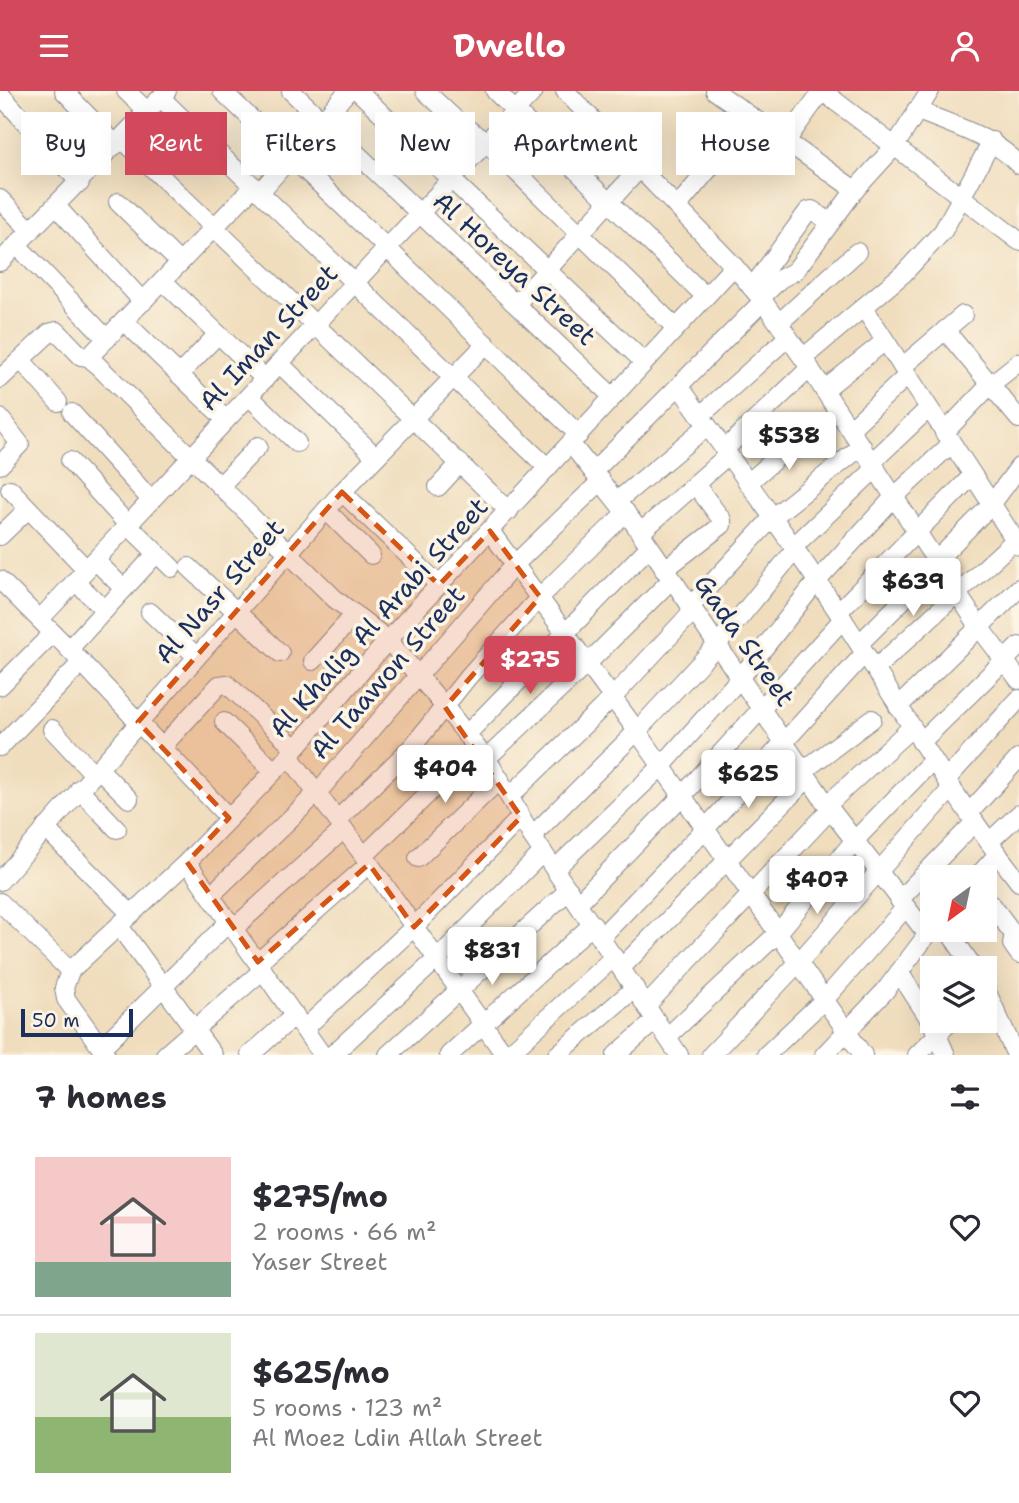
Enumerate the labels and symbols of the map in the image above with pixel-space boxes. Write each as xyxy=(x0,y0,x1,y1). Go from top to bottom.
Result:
street label: Al Horeya Street xyxy=(426,183,604,353)
street label: Al Iman Street xyxy=(191,256,345,418)
pin: $538 xyxy=(748,413,830,472)
street label: Al Khalig Al Arabi Street xyxy=(261,489,495,745)
street label: Al Nasr Street xyxy=(146,511,292,671)
pin: $639 xyxy=(872,559,954,618)
street label: Gada Street xyxy=(687,567,803,713)
street label: Al Taawon Street xyxy=(302,578,472,766)
pin: $275 xyxy=(489,637,571,696)
pin: $404 xyxy=(404,745,486,805)
pin: $625 xyxy=(707,751,789,810)
pin: $407 xyxy=(776,857,858,916)
north arrow xyxy=(920,865,998,941)
pin: $831 xyxy=(451,927,533,987)
scale bar xyxy=(21,1006,133,1038)

